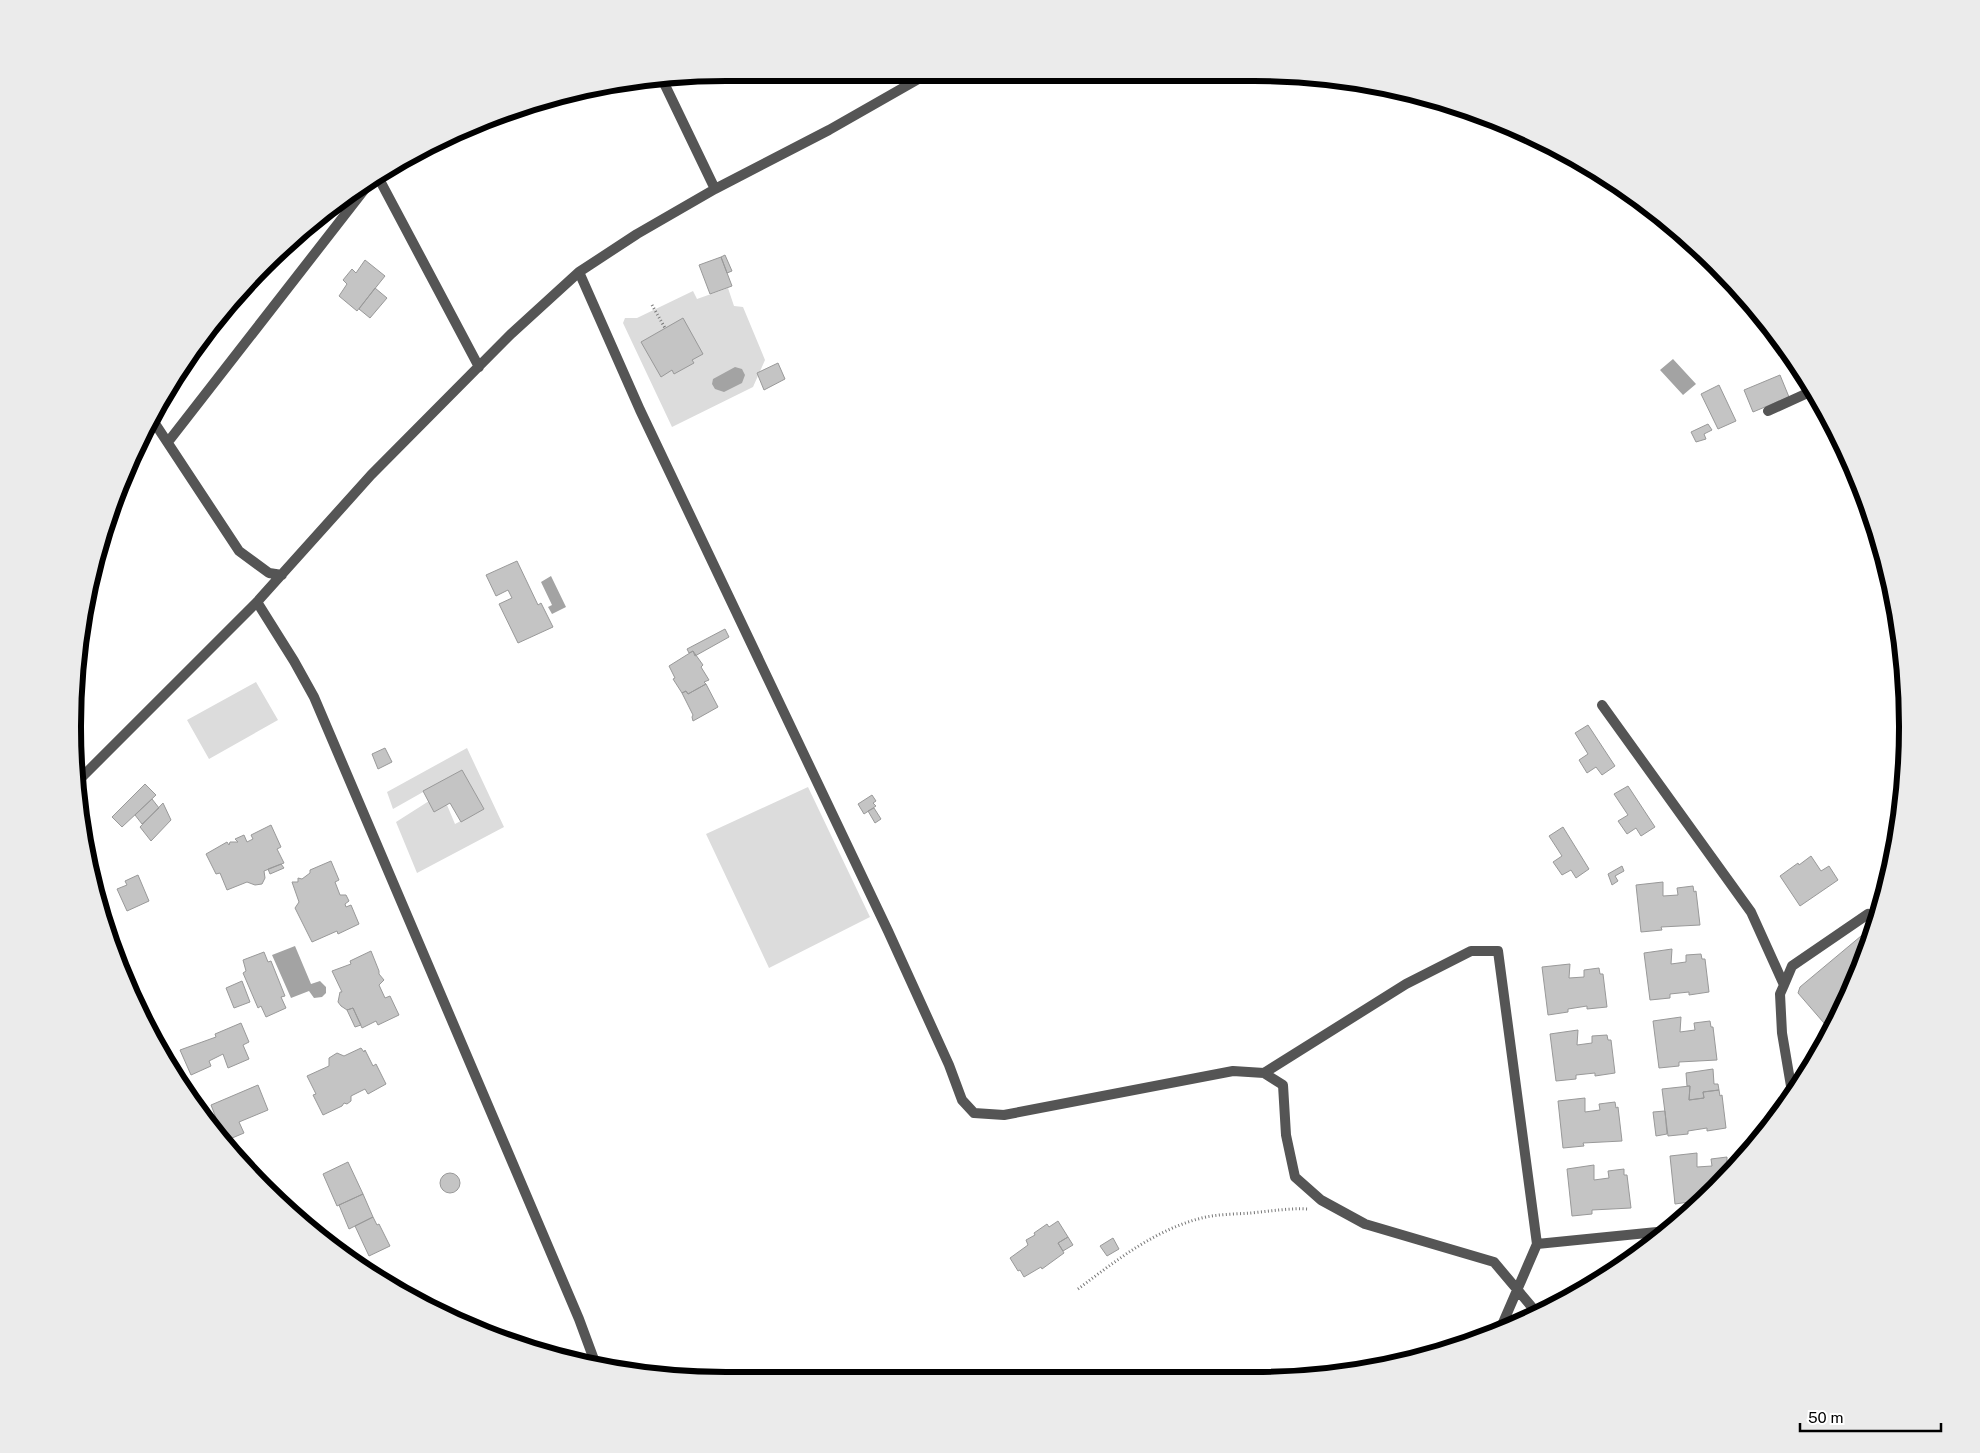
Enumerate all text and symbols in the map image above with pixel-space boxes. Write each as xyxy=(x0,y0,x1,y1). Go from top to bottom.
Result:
scale bar xyxy=(1800,1400,1941,1432)
text: 50 m xyxy=(1808,1409,1843,1426)

